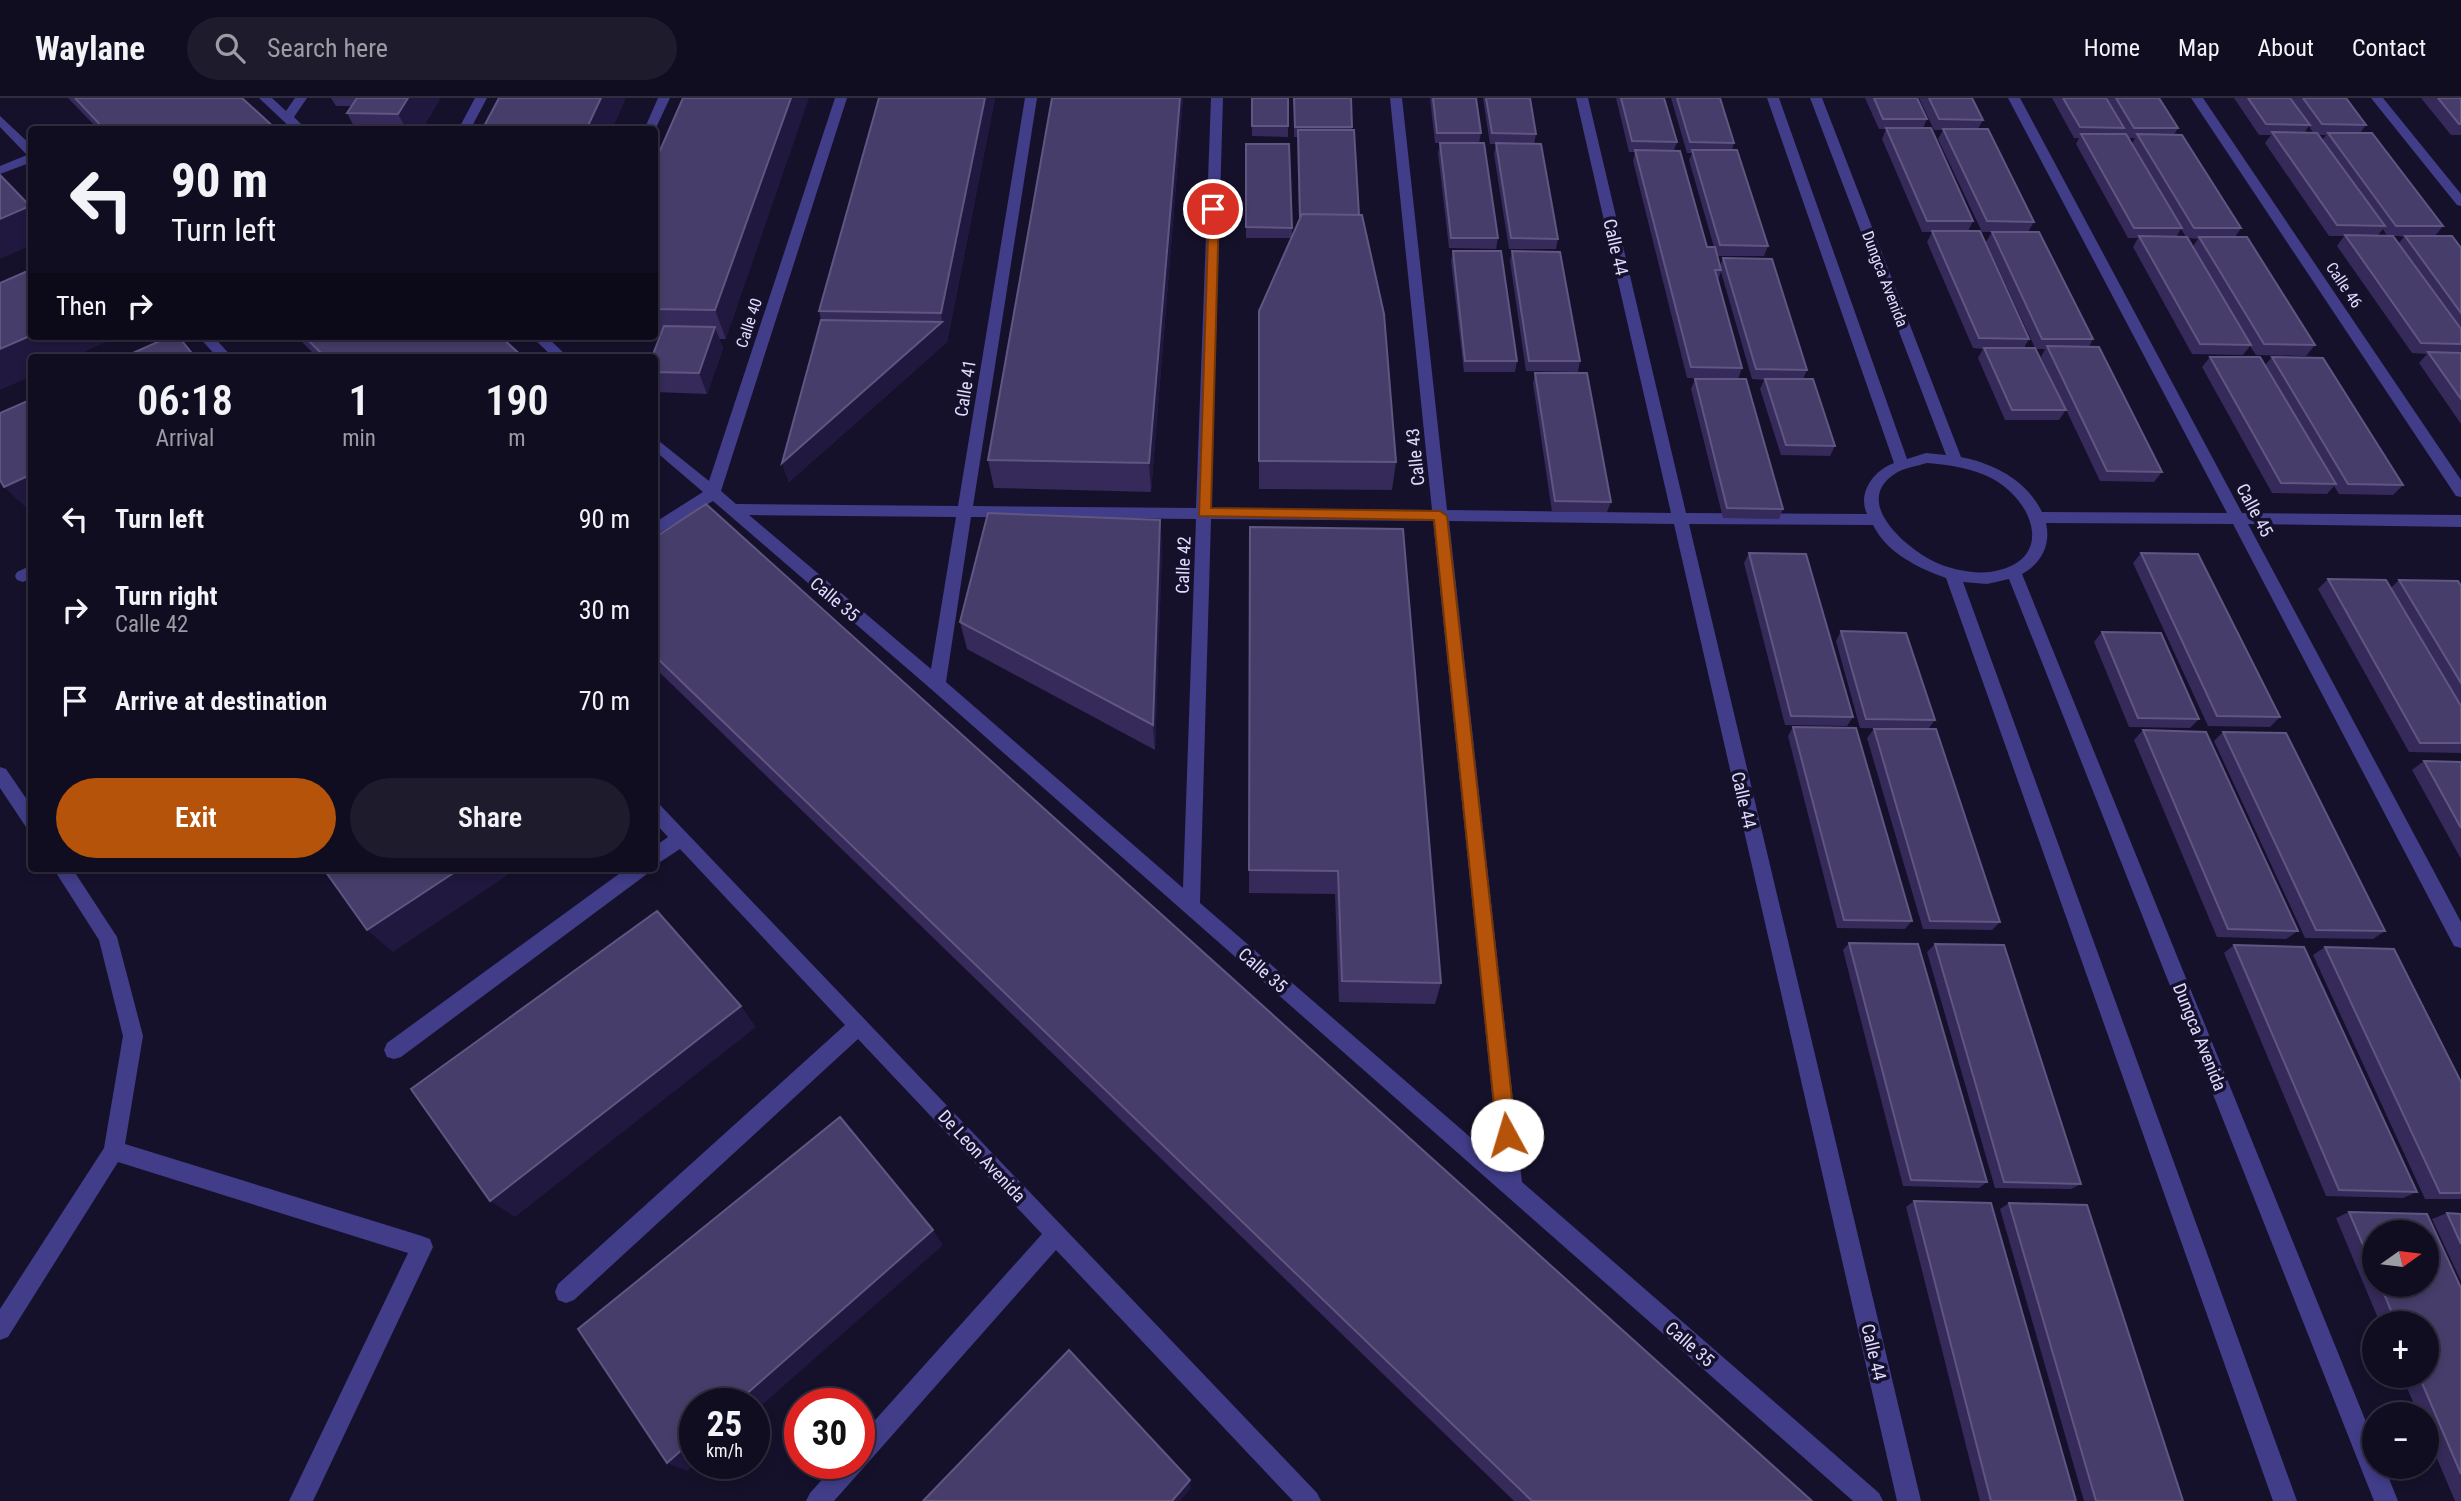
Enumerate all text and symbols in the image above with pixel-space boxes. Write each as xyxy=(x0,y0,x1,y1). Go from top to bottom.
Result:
search box xyxy=(187,17,677,80)
text: Waylane xyxy=(35,29,145,68)
icon: search xyxy=(211,29,249,67)
text: Search here xyxy=(267,33,388,63)
text: Home xyxy=(2084,34,2140,62)
text: Map xyxy=(2178,34,2220,62)
text: About xyxy=(2258,34,2314,62)
text: Contact xyxy=(2352,34,2426,62)
text: 90 m xyxy=(171,152,268,209)
icon: left xyxy=(56,154,147,245)
pin xyxy=(1183,179,1243,239)
icon: arrive xyxy=(1194,190,1232,228)
text: Turn left xyxy=(171,211,276,249)
street label: Calle 44 xyxy=(1599,217,1633,277)
street label: Dungca Avenida xyxy=(1858,228,1912,330)
street label: Calle 46 xyxy=(2322,259,2366,312)
icon: right xyxy=(121,287,159,325)
text: Then xyxy=(56,291,107,321)
street label: Calle 40 xyxy=(732,296,766,350)
street label: Calle 41 xyxy=(950,358,980,418)
text: 06:18 xyxy=(137,376,233,425)
text: 1 xyxy=(349,376,370,425)
text: 190 xyxy=(485,376,549,425)
text: Arrival xyxy=(156,425,214,452)
text: min xyxy=(342,425,376,452)
text: m xyxy=(508,425,526,452)
street label: Calle 43 xyxy=(1402,427,1428,487)
street label: Calle 45 xyxy=(2232,480,2278,540)
icon: left xyxy=(56,500,94,538)
text: Turn left xyxy=(115,504,204,534)
text: 90 m xyxy=(579,504,630,534)
street label: Calle 42 xyxy=(1172,536,1194,594)
street label: Calle 35 xyxy=(806,572,864,626)
text: Turn right xyxy=(115,581,217,611)
icon: right xyxy=(56,591,94,629)
text: 30 m xyxy=(579,595,630,625)
text: Calle 42 xyxy=(115,611,188,638)
icon: arrive xyxy=(56,682,94,720)
text: Arrive at destination xyxy=(115,686,327,716)
text: 70 m xyxy=(579,686,630,716)
street label: Calle 44 xyxy=(1727,770,1761,830)
button: Exit xyxy=(56,778,336,858)
button: Share xyxy=(350,778,630,858)
street label: Calle 35 xyxy=(1234,943,1292,997)
street label: Dungca Avenida xyxy=(2169,980,2231,1094)
position arrow xyxy=(1470,1098,1544,1172)
street label: De Leon Avenida xyxy=(934,1106,1030,1206)
north arrow xyxy=(2362,1220,2440,1297)
map controls xyxy=(2362,1220,2439,1479)
button: + xyxy=(2362,1311,2439,1388)
street label: Calle 35 xyxy=(1661,1317,1719,1371)
street label: Calle 44 xyxy=(1857,1322,1891,1382)
speed limit sign: 30 xyxy=(784,1388,875,1479)
button: − xyxy=(2362,1402,2439,1479)
text: 25 xyxy=(707,1404,742,1445)
text: km/h xyxy=(706,1440,743,1461)

